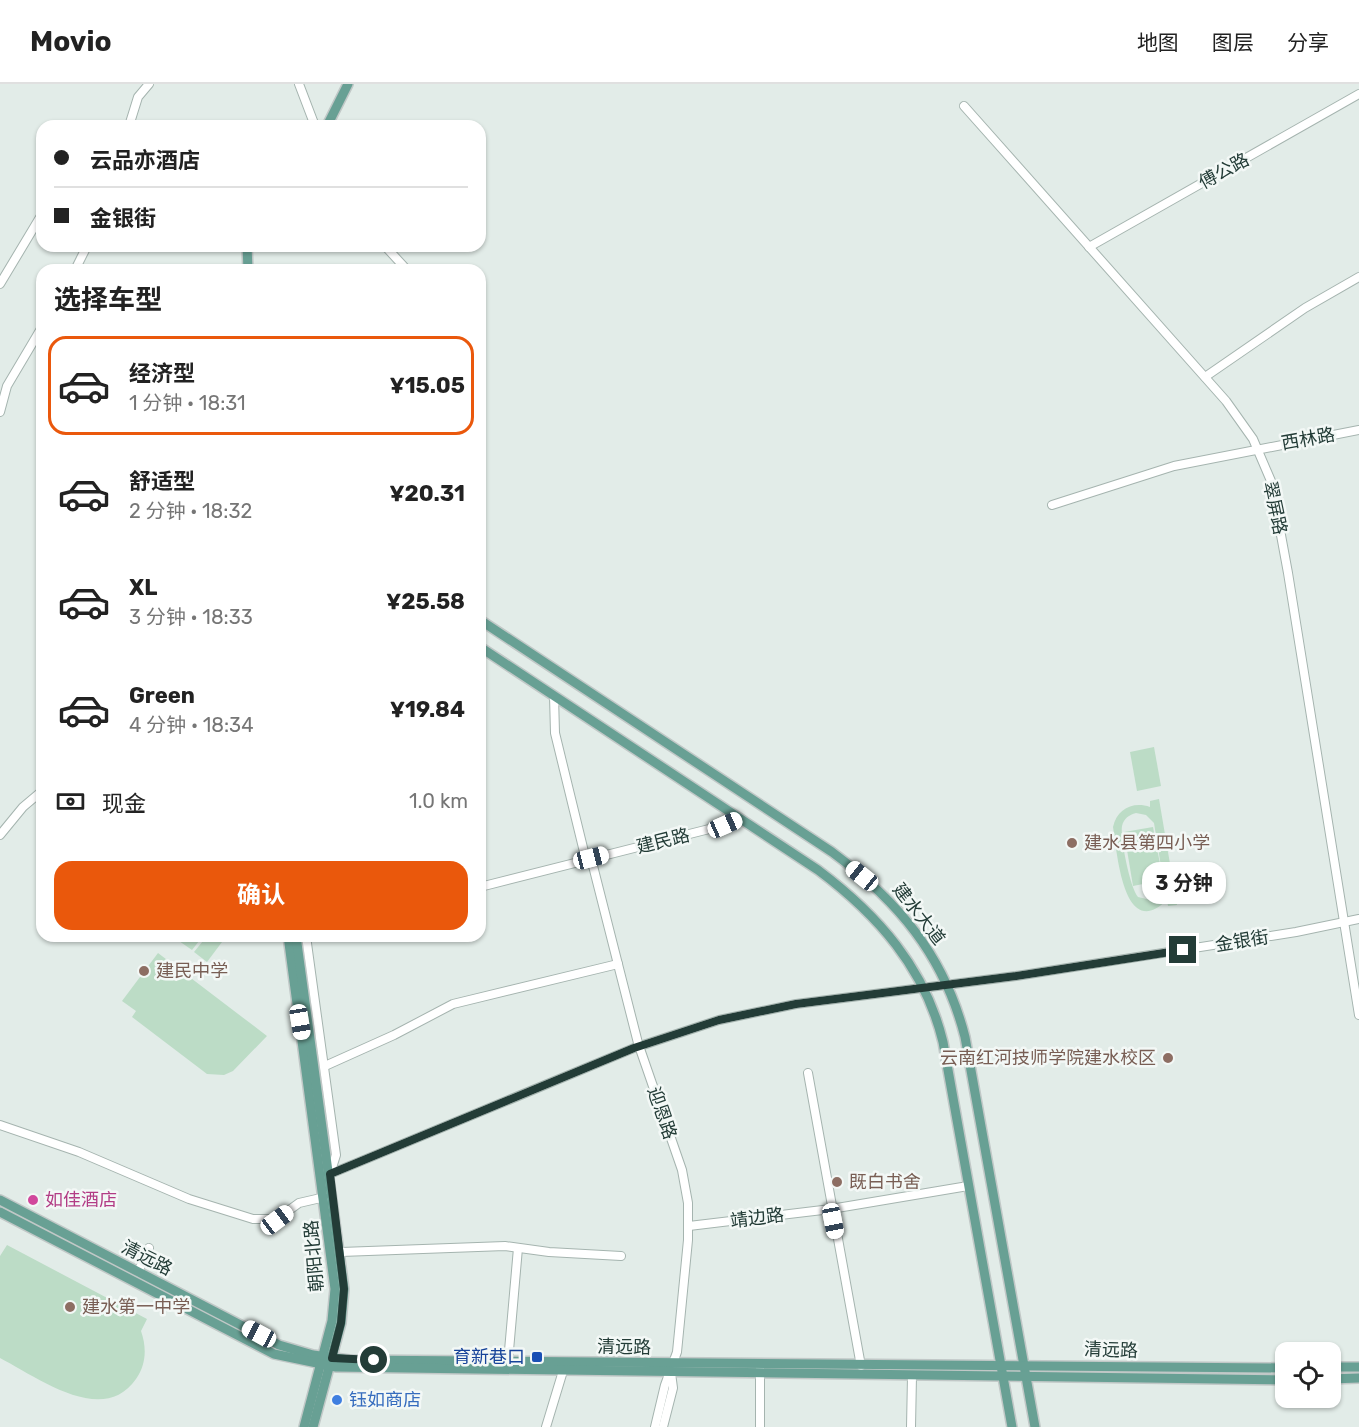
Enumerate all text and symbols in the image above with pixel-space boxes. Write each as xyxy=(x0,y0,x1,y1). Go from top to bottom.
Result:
text: Movio xyxy=(30,25,112,58)
text: 地图 xyxy=(1137,30,1179,55)
text: 图层 xyxy=(1212,30,1254,55)
text: 分享 xyxy=(1287,30,1329,55)
text: 云品亦酒店 xyxy=(90,147,200,174)
street label: 傅公路 xyxy=(1195,148,1253,194)
text: 金银街 xyxy=(90,205,156,232)
text: 选择车型 xyxy=(54,284,162,316)
icon: car xyxy=(57,359,111,413)
text: 经济型 xyxy=(129,360,195,387)
text: ¥15.05 xyxy=(390,372,465,399)
text: 1 分钟 · 18:31 xyxy=(129,391,245,415)
street label: 西林路 xyxy=(1280,423,1336,455)
icon: car xyxy=(57,467,111,521)
text: 舒适型 xyxy=(129,468,195,495)
street label: 翠屏路 xyxy=(1259,479,1291,537)
text: ¥20.31 xyxy=(389,480,465,507)
text: 2 分钟 · 18:32 xyxy=(129,499,252,523)
text: XL xyxy=(129,574,157,601)
icon: car xyxy=(57,575,111,629)
text: ¥25.58 xyxy=(386,588,465,615)
text: 3 分钟 · 18:33 xyxy=(129,605,253,629)
text: Green xyxy=(129,682,195,709)
icon: car xyxy=(57,683,111,737)
text: ¥19.84 xyxy=(390,696,465,723)
text: 4 分钟 · 18:34 xyxy=(129,713,254,737)
icon: cash xyxy=(54,785,87,818)
text: 1.0 km xyxy=(409,789,468,813)
text: 现金 xyxy=(102,790,146,817)
car xyxy=(705,809,745,841)
street label: 建民路 xyxy=(634,824,692,858)
place label: 建水县第四小学 xyxy=(1084,832,1210,854)
marker: 建水县第四小学 xyxy=(1065,836,1079,850)
car xyxy=(571,845,611,871)
car xyxy=(842,858,882,894)
button: 确认 xyxy=(54,861,468,930)
callout: 3 分钟 xyxy=(1141,863,1225,905)
text: 3 分钟 xyxy=(1155,871,1213,895)
street label: 建水大道 xyxy=(888,879,950,949)
street label: 金银街 xyxy=(1214,926,1270,956)
route end xyxy=(1169,936,1196,963)
place label: 建民中学 xyxy=(156,960,228,982)
marker: 建民中学 xyxy=(137,964,151,978)
car xyxy=(288,1003,312,1041)
place label: 云南红河技师学院建水校区 xyxy=(940,1047,1156,1069)
marker: 云南红河技师学院建水校区 xyxy=(1161,1051,1175,1065)
street label: 迎恩路 xyxy=(643,1084,681,1142)
place label: 既白书舍 xyxy=(849,1171,921,1193)
marker: 既白书舍 xyxy=(830,1175,844,1189)
place label: 如佳酒店 xyxy=(45,1189,117,1211)
marker: 如佳酒店 xyxy=(26,1193,40,1207)
car xyxy=(257,1202,297,1238)
car xyxy=(821,1202,845,1240)
street label: 靖边路 xyxy=(729,1204,785,1232)
street label: 朝阳北路 xyxy=(300,1219,328,1293)
street label: 清远路 xyxy=(118,1236,176,1280)
place label: 建水第一中学 xyxy=(82,1296,190,1318)
marker: 建水第一中学 xyxy=(63,1300,77,1314)
car xyxy=(239,1318,279,1350)
street label: 清远路 xyxy=(597,1336,651,1358)
street label: 清远路 xyxy=(1084,1338,1138,1362)
map controls xyxy=(1275,1342,1341,1408)
button: locate xyxy=(1275,1342,1341,1408)
route start xyxy=(360,1346,387,1373)
place label: 育新巷口 xyxy=(453,1346,525,1368)
marker: 育新巷口 xyxy=(530,1350,544,1364)
place label: 钰如商店 xyxy=(349,1389,421,1411)
marker: 钰如商店 xyxy=(330,1393,344,1407)

